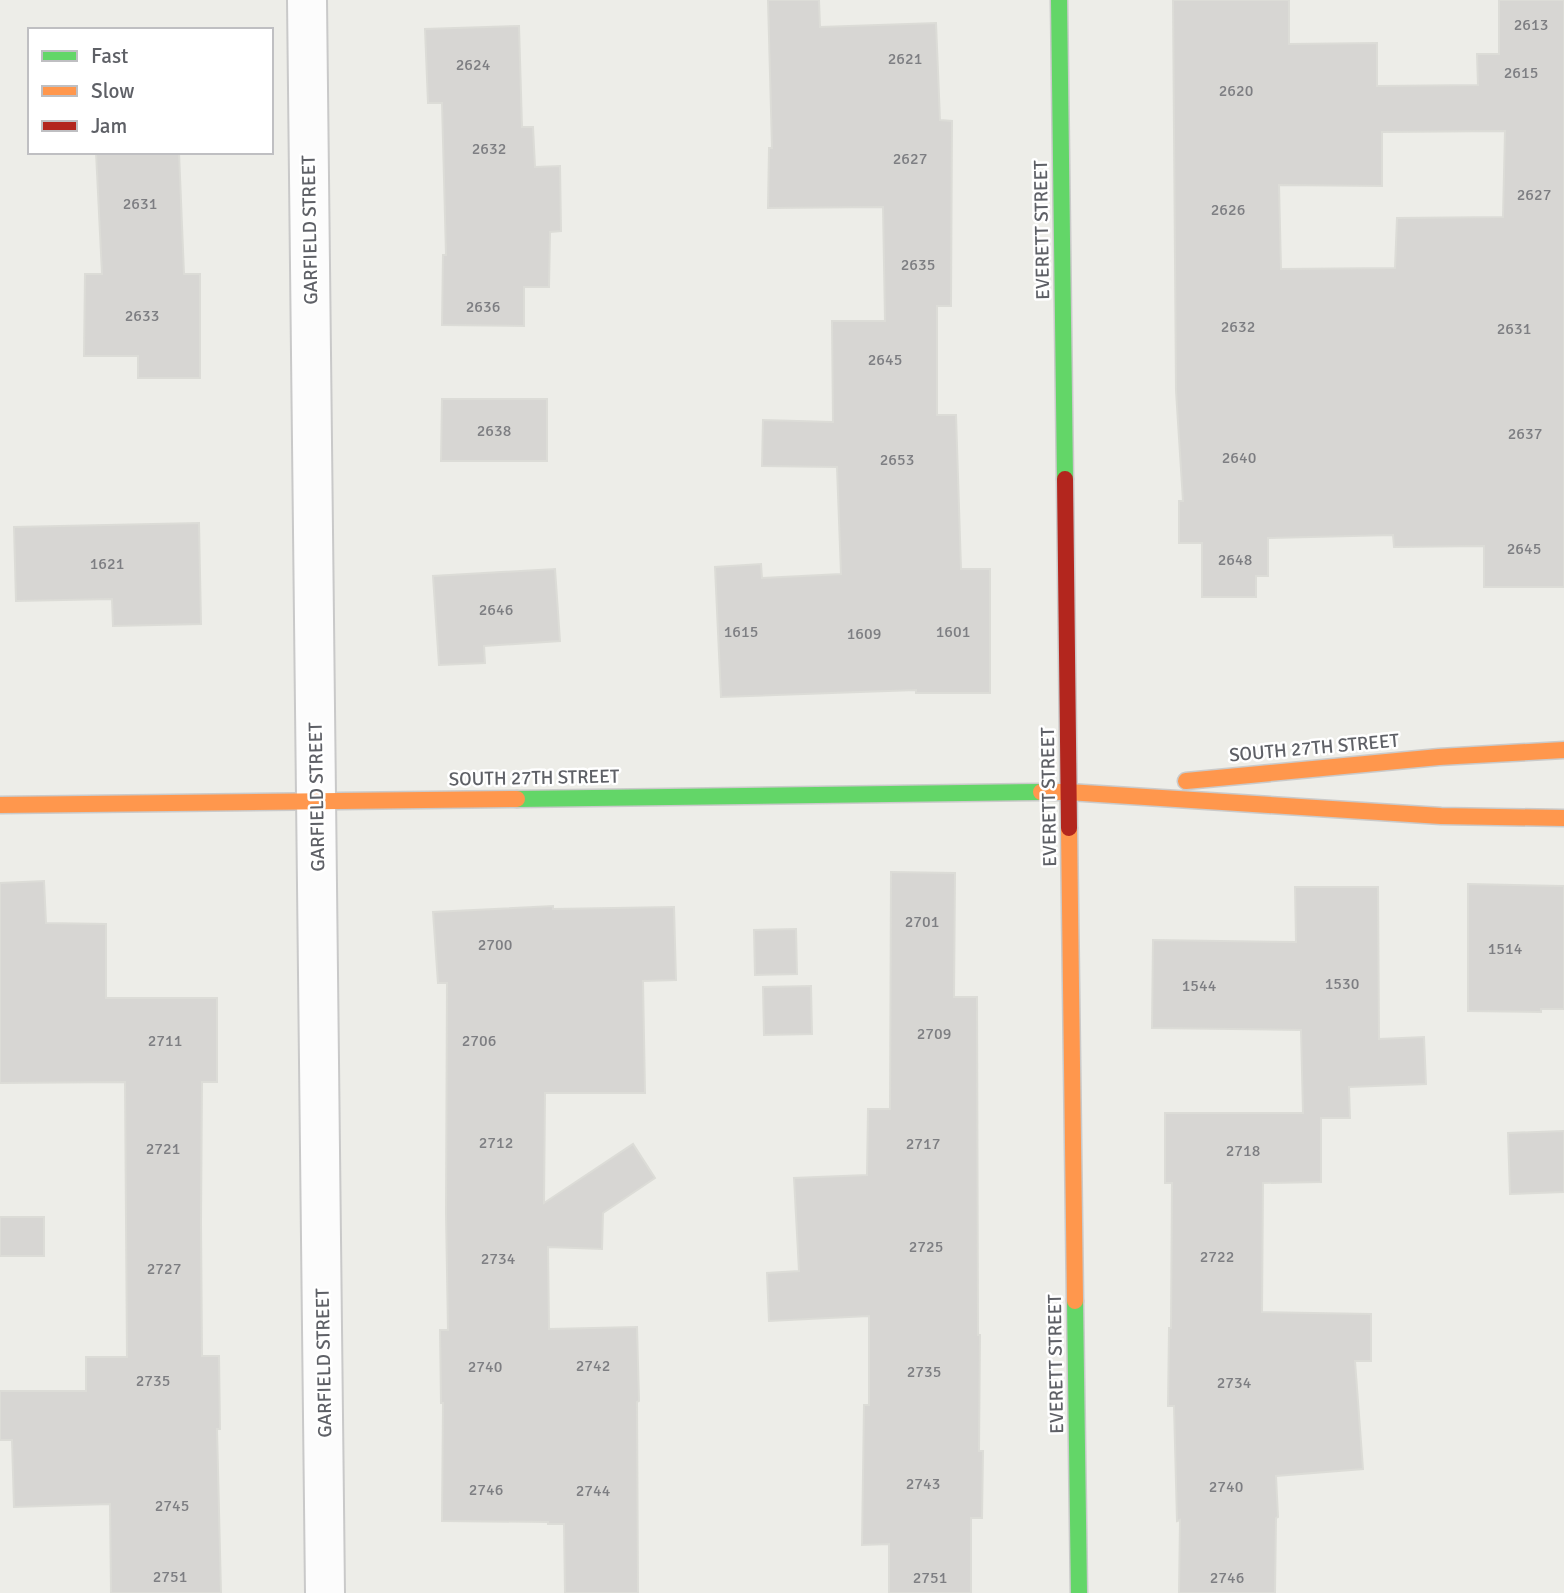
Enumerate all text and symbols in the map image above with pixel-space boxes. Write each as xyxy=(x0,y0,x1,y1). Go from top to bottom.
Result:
house number: 2613 xyxy=(1514,15,1548,35)
legend xyxy=(28,28,273,154)
text: Fast xyxy=(91,43,128,69)
house number: 2621 xyxy=(888,49,922,69)
house number: 2624 xyxy=(456,55,491,75)
house number: 2615 xyxy=(1504,63,1538,83)
text: Slow xyxy=(91,78,135,104)
house number: 2620 xyxy=(1219,81,1253,101)
text: Jam xyxy=(91,113,127,139)
house number: 2632 xyxy=(472,139,506,159)
house number: 2627 xyxy=(893,149,927,169)
street label: GARFIELD STREET xyxy=(297,154,323,305)
street label: EVERETT STREET xyxy=(1029,159,1055,300)
house number: 2627 xyxy=(1517,185,1551,205)
house number: 2631 xyxy=(123,194,157,214)
house number: 2626 xyxy=(1211,200,1245,220)
house number: 2635 xyxy=(901,255,935,275)
house number: 2636 xyxy=(466,297,500,317)
house number: 2633 xyxy=(125,306,159,326)
house number: 2632 xyxy=(1221,317,1255,337)
house number: 2631 xyxy=(1497,319,1531,339)
house number: 2645 xyxy=(868,350,902,370)
house number: 2638 xyxy=(477,421,511,441)
house number: 2637 xyxy=(1508,424,1542,444)
house number: 2640 xyxy=(1222,448,1256,468)
house number: 2653 xyxy=(880,450,914,470)
house number: 2645 xyxy=(1507,539,1541,559)
house number: 2648 xyxy=(1218,550,1252,570)
house number: 1621 xyxy=(90,554,124,574)
house number: 2646 xyxy=(479,600,513,620)
house number: 1615 xyxy=(724,622,758,642)
house number: 1601 xyxy=(936,622,970,642)
house number: 1609 xyxy=(847,624,881,644)
street label: GARFIELD STREET xyxy=(304,721,330,872)
street label: EVERETT STREET xyxy=(1036,726,1062,867)
street label: SOUTH 27TH STREET xyxy=(1228,729,1401,767)
street label: SOUTH 27TH STREET xyxy=(449,765,620,791)
house number: 2701 xyxy=(905,912,939,932)
house number: 2700 xyxy=(478,935,512,955)
house number: 1514 xyxy=(1488,939,1523,959)
house number: 1530 xyxy=(1325,974,1359,994)
house number: 1544 xyxy=(1182,976,1217,996)
house number: 2709 xyxy=(917,1024,951,1044)
house number: 2711 xyxy=(148,1031,182,1051)
house number: 2706 xyxy=(462,1031,496,1051)
house number: 2712 xyxy=(479,1133,513,1153)
house number: 2717 xyxy=(906,1134,940,1154)
house number: 2721 xyxy=(146,1139,180,1159)
house number: 2718 xyxy=(1226,1141,1260,1161)
house number: 2725 xyxy=(909,1237,943,1257)
house number: 2722 xyxy=(1200,1247,1234,1267)
house number: 2734 xyxy=(481,1249,516,1269)
house number: 2727 xyxy=(147,1259,181,1279)
street label: GARFIELD STREET xyxy=(311,1287,337,1438)
street label: EVERETT STREET xyxy=(1043,1293,1069,1434)
house number: 2742 xyxy=(576,1356,610,1376)
house number: 2740 xyxy=(468,1357,502,1377)
house number: 2735 xyxy=(907,1362,941,1382)
house number: 2735 xyxy=(136,1371,170,1391)
house number: 2734 xyxy=(1217,1373,1252,1393)
house number: 2743 xyxy=(906,1474,940,1494)
house number: 2740 xyxy=(1209,1477,1243,1497)
house number: 2746 xyxy=(469,1480,503,1500)
house number: 2744 xyxy=(576,1481,611,1501)
house number: 2745 xyxy=(155,1496,189,1516)
house number: 2751 xyxy=(153,1567,187,1587)
house number: 2751 xyxy=(913,1568,947,1588)
house number: 2746 xyxy=(1210,1568,1244,1588)

